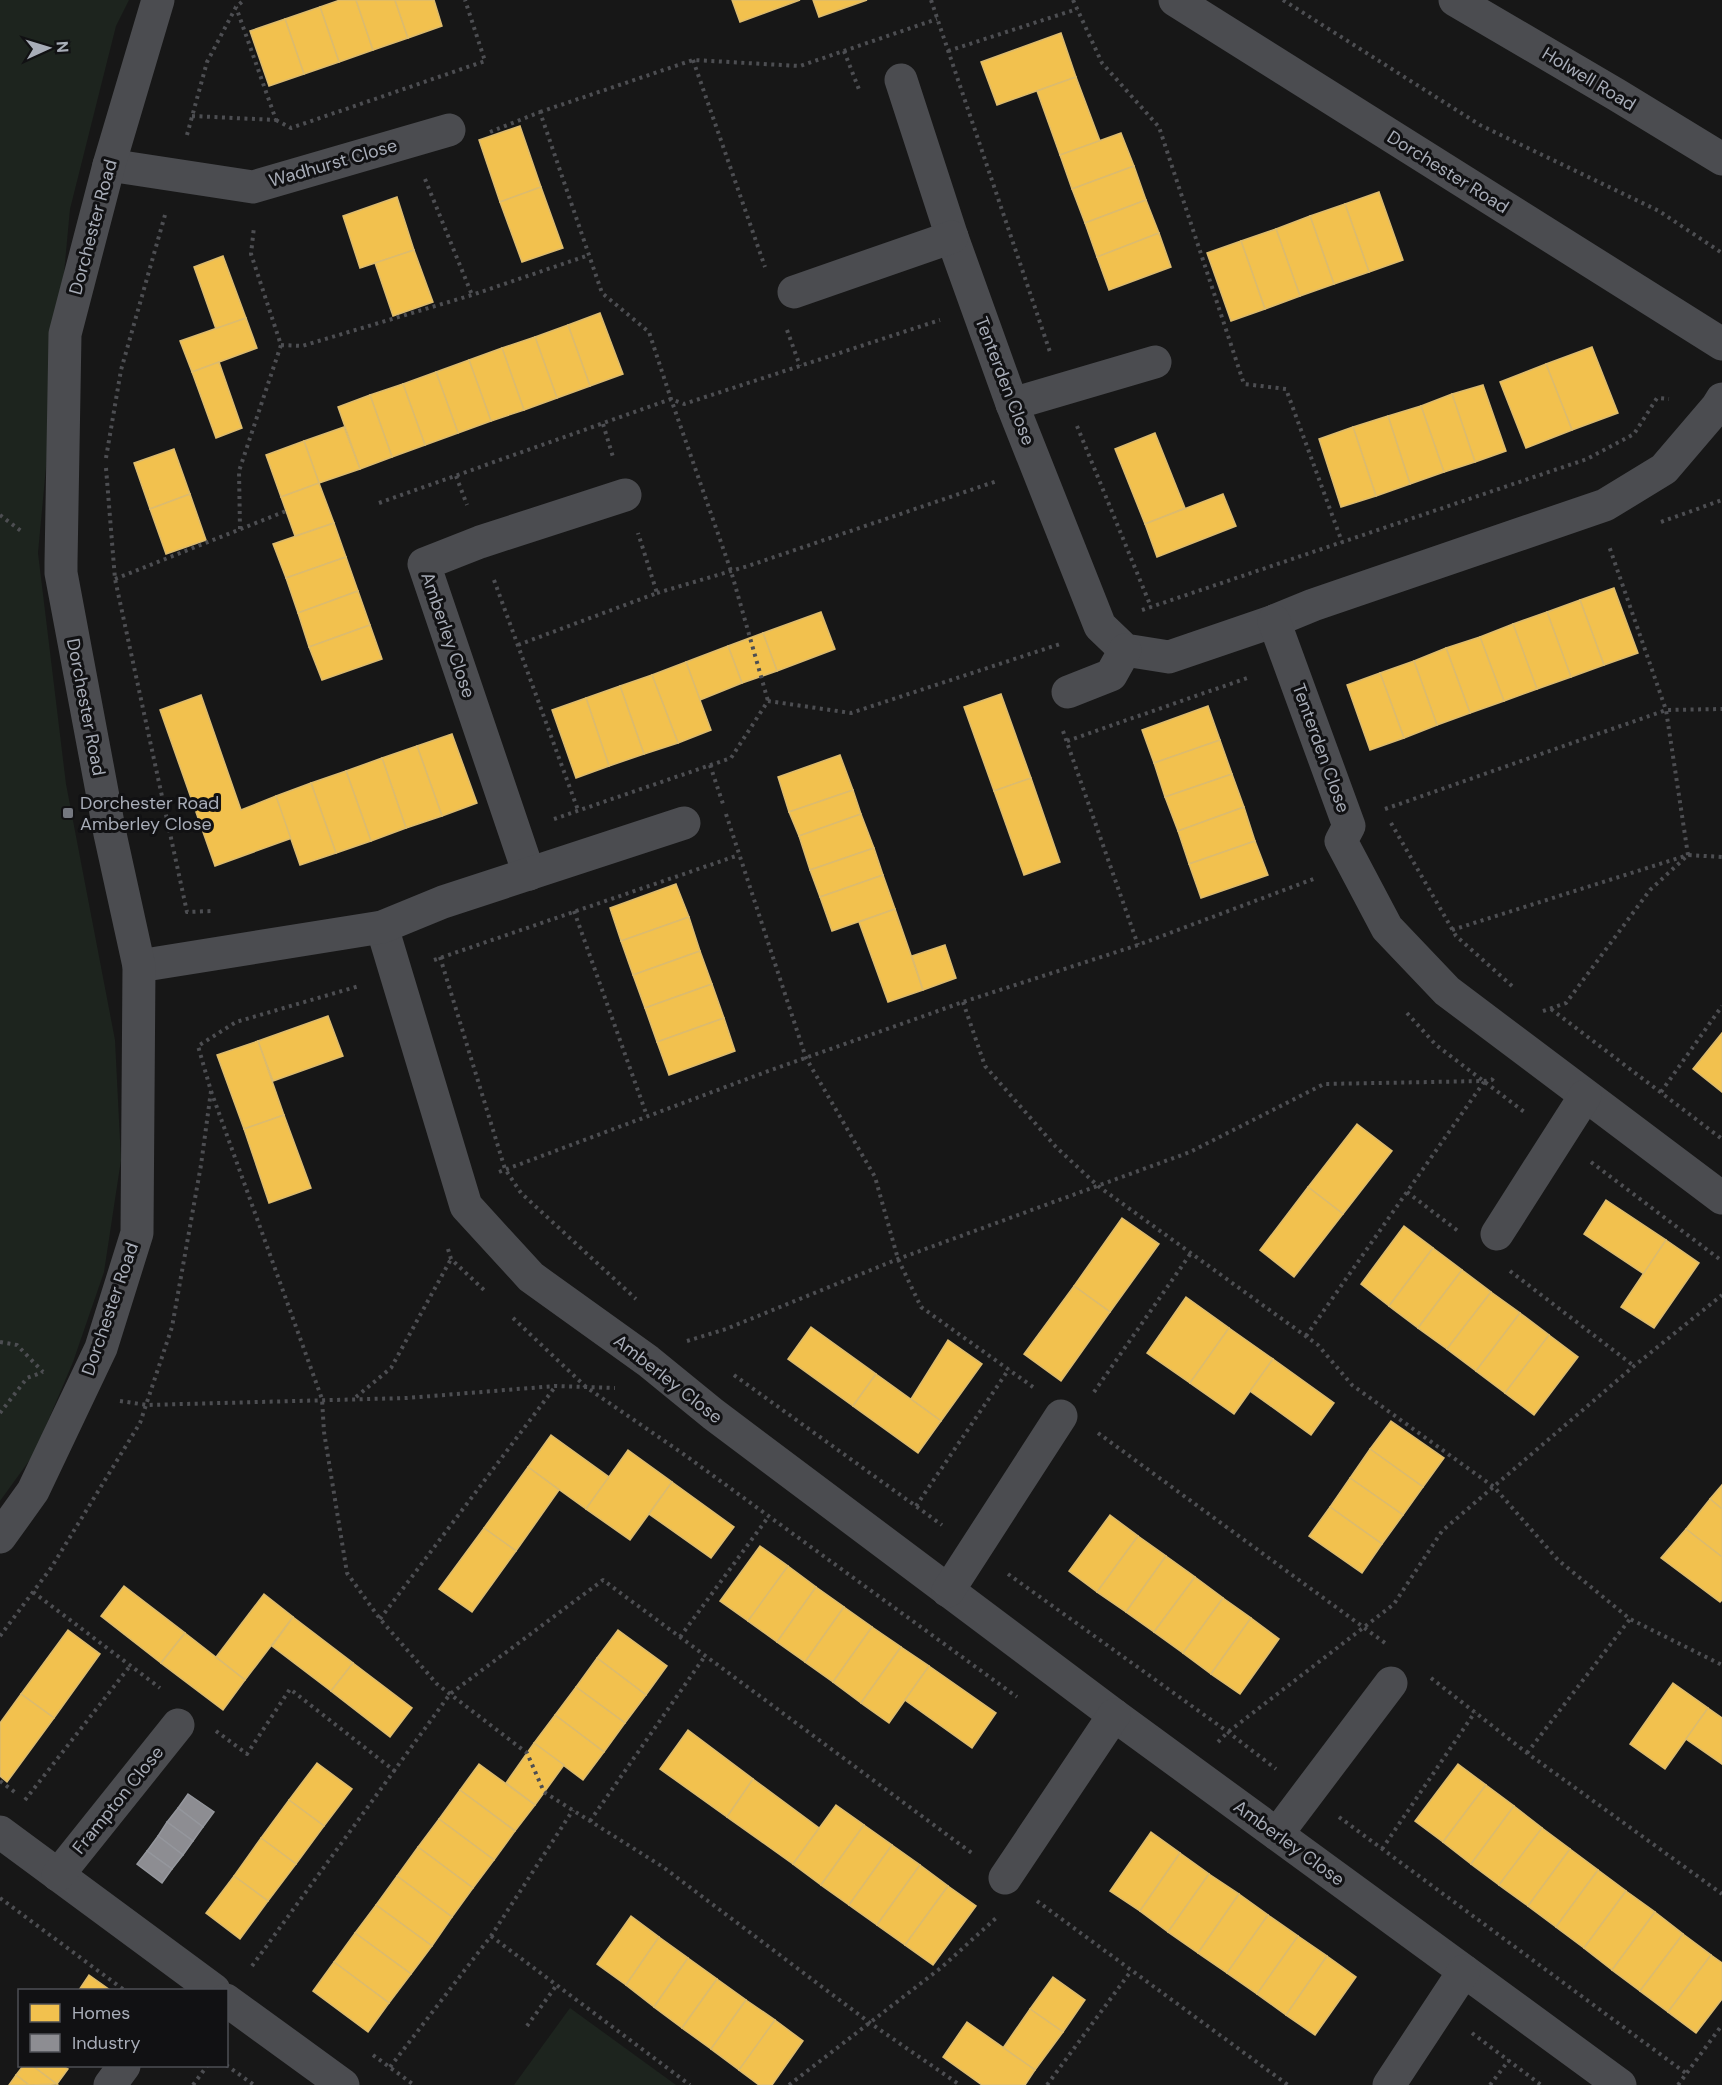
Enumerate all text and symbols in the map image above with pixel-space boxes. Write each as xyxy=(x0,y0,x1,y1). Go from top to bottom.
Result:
north arrow xyxy=(18,18,78,78)
text: N xyxy=(52,40,73,54)
street label: Holwell Road xyxy=(1538,42,1640,116)
street label: Dorchester Road xyxy=(1383,125,1513,219)
street label: Wadhurst Close xyxy=(266,133,400,193)
street label: Dorchester Road xyxy=(63,157,123,297)
street label: Tenterden Close xyxy=(969,313,1041,449)
street label: Amberley Close xyxy=(415,569,481,701)
street label: Dorchester Road xyxy=(61,636,111,778)
street label: Tenterden Close xyxy=(1286,680,1356,816)
place label: Dorchester Road Amberley Close xyxy=(80,791,219,836)
marker: Dorchester Road Amberley Close xyxy=(61,806,75,820)
street label: Dorchester Road xyxy=(76,1239,144,1379)
street label: Amberley Close xyxy=(609,1329,727,1429)
street label: Frampton Close xyxy=(67,1741,169,1859)
street label: Amberley Close xyxy=(1229,1795,1349,1891)
legend xyxy=(18,1989,228,2067)
text: Homes xyxy=(72,2001,130,2025)
text: Industry xyxy=(72,2031,141,2055)

